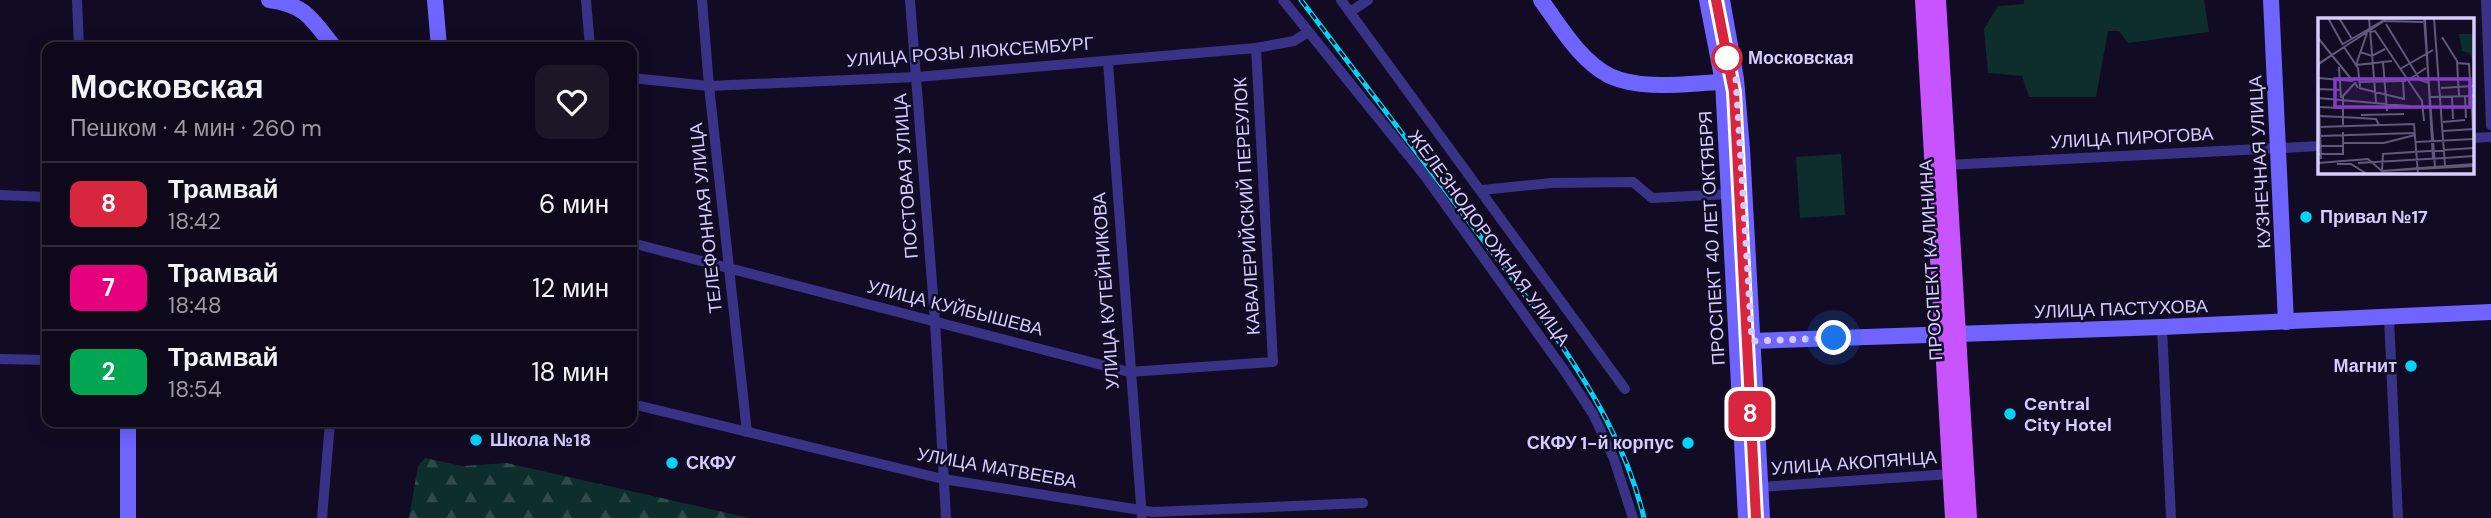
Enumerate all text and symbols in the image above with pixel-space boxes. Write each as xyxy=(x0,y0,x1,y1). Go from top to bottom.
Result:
inset map xyxy=(2318,18,2474,173)
street label: УЛИЦА РОЗЫ ЛЮКСЕМБУРГ xyxy=(846,31,1095,73)
marker: Московская xyxy=(1712,43,1742,73)
place label: Московская xyxy=(1748,46,1854,70)
text: Московская xyxy=(70,65,264,108)
button: heart xyxy=(535,65,609,139)
street label: КУЗНЕЧНАЯ УЛИЦА xyxy=(2243,75,2277,249)
street label: КАВАЛЕРИЙСКИЙ ПЕРЕУЛОК xyxy=(1228,76,1266,336)
street label: ПОСТОВАЯ УЛИЦА xyxy=(888,93,924,259)
street label: ПРОСПЕКТ 40 ЛЕТ ОКТЯБРЯ xyxy=(1693,110,1731,366)
text: Пешком · 4 мин · 260 m xyxy=(70,113,322,143)
street label: ТЕЛЕФОННАЯ УЛИЦА xyxy=(684,122,728,314)
street label: УЛИЦА ПИРОГОВА xyxy=(2050,122,2214,154)
street label: ЖЕЛЕЗНОДОРОЖНАЯ УЛИЦА xyxy=(1403,125,1575,351)
street label: ПРОСПЕКТ КАЛИНИНА xyxy=(1914,159,1948,361)
text: Трамвай xyxy=(168,172,279,206)
text: 6 мин xyxy=(539,187,609,221)
text: 8 xyxy=(101,188,116,219)
street label: УЛИЦА КУТЕЙНИКОВА xyxy=(1087,192,1125,390)
place label: Привал №17 xyxy=(2320,205,2428,229)
text: 18:42 xyxy=(168,206,221,236)
marker: Привал №17 xyxy=(2298,209,2314,225)
text: Трамвай xyxy=(168,256,279,290)
text: 12 мин xyxy=(532,271,609,305)
text: 7 xyxy=(102,272,115,303)
street label: УЛИЦА КУЙБЫШЕВА xyxy=(865,275,1045,341)
text: 18:48 xyxy=(168,290,222,320)
street label: УЛИЦА ПАСТУХОВА xyxy=(2034,294,2208,324)
your location xyxy=(1816,320,1851,355)
text: Трамвай xyxy=(168,340,279,374)
place label: Магнит xyxy=(2334,354,2397,378)
text: 18 мин xyxy=(531,355,609,389)
text: 2 xyxy=(102,356,115,387)
marker: Магнит xyxy=(2403,358,2419,374)
text: 18:54 xyxy=(168,374,222,404)
line badge: 8 xyxy=(1727,391,1773,437)
place label: Central City Hotel xyxy=(2024,392,2112,437)
text: 8 xyxy=(1742,398,1758,429)
marker: Central City Hotel xyxy=(2002,406,2018,422)
place label: Школа №18 xyxy=(490,428,591,452)
place label: СКФУ 1-й корпус xyxy=(1527,431,1674,455)
marker: Школа №18 xyxy=(468,432,484,448)
marker: СКФУ 1-й корпус xyxy=(1680,435,1696,451)
street label: УЛИЦА МАТВЕЕВА xyxy=(915,442,1079,494)
street label: УЛИЦА АКОПЯНЦА xyxy=(1770,445,1938,481)
place label: СКФУ xyxy=(686,451,736,475)
marker: СКФУ xyxy=(664,455,680,471)

